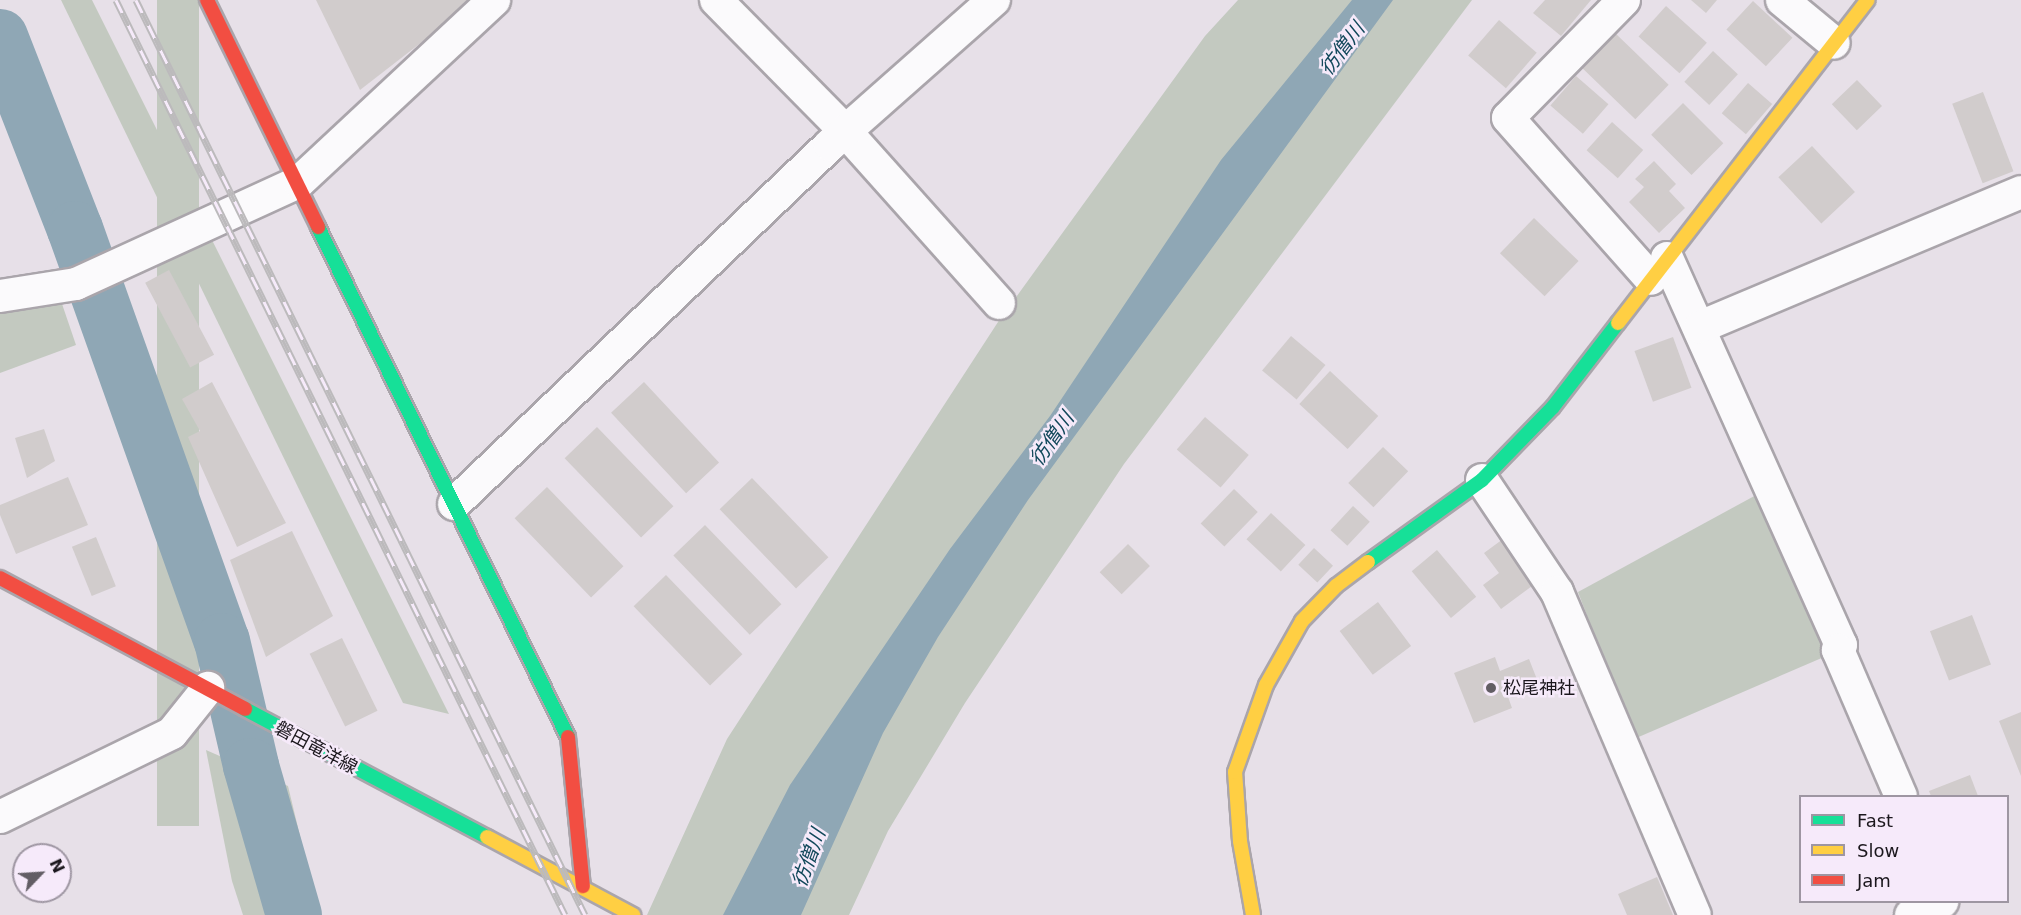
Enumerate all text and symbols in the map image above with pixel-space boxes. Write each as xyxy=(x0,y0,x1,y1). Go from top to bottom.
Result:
water label: 彷僧川 xyxy=(1314,18,1370,80)
water label: 彷僧川 xyxy=(1025,408,1079,470)
place label: 松尾神社 xyxy=(1503,677,1575,699)
marker: 松尾神社 xyxy=(1484,681,1498,695)
street label: 磐田竜洋線 xyxy=(271,717,361,779)
legend xyxy=(1799,795,2009,903)
text: Fast xyxy=(1857,810,1893,831)
water label: 彷僧川 xyxy=(787,826,831,890)
text: Slow xyxy=(1857,840,1899,861)
north arrow xyxy=(12,843,72,903)
text: N xyxy=(46,856,68,876)
text: Jam xyxy=(1857,870,1891,891)

